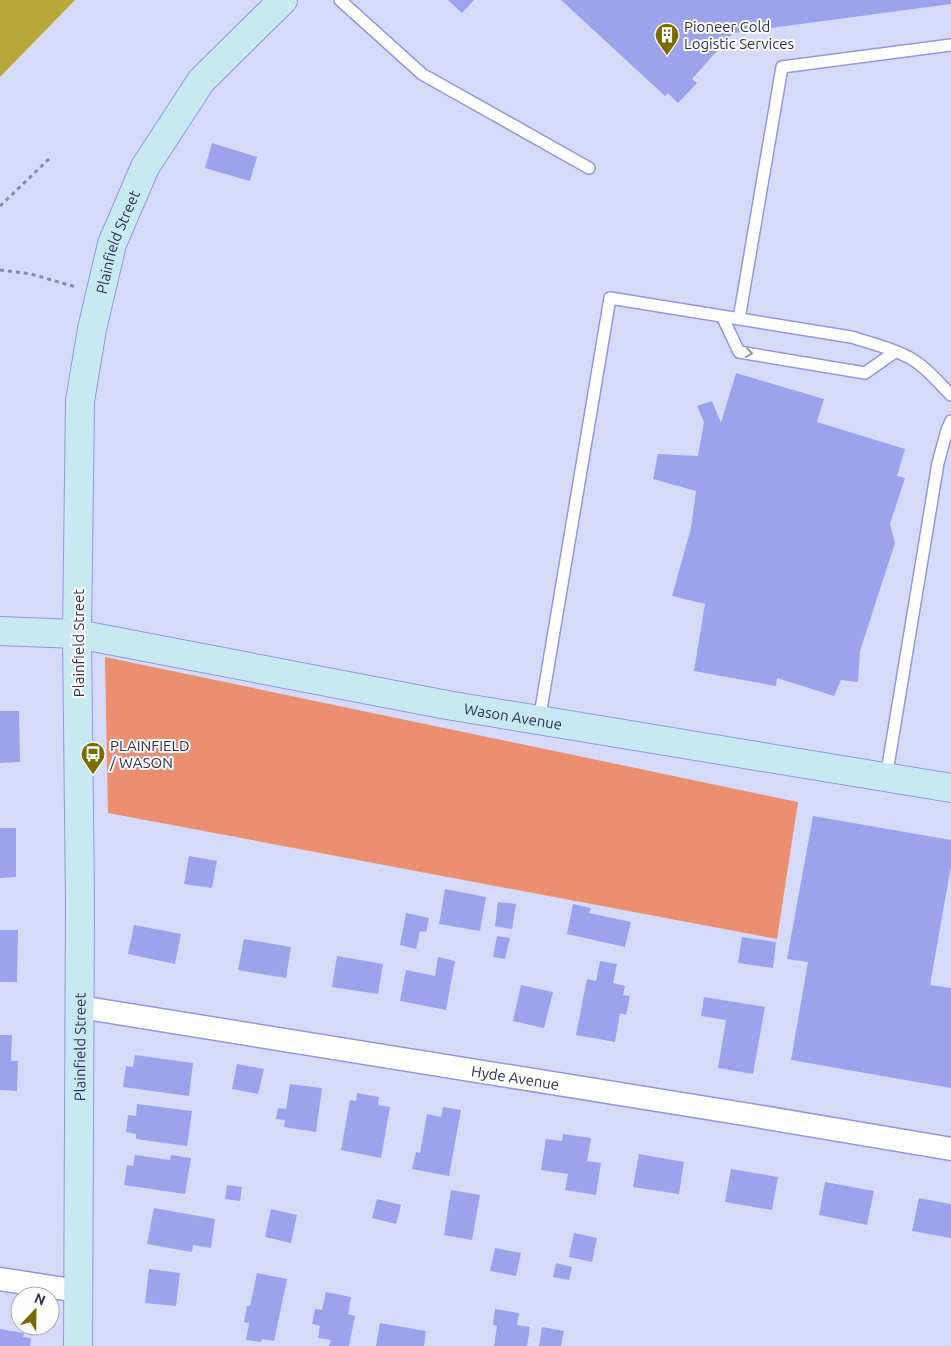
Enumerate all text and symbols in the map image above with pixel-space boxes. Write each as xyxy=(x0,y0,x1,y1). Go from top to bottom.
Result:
place label: Pioneer Cold Logistic Services xyxy=(684,18,794,52)
building icon: Pioneer Cold Logistic Services xyxy=(654,22,680,56)
street label: Plainfield Street xyxy=(92,187,143,295)
one-way arrow xyxy=(744,348,753,358)
street label: Plainfield Street xyxy=(70,589,87,697)
street label: Wason Avenue xyxy=(463,699,564,732)
place label: PLAINFIELD / WASON xyxy=(109,737,190,771)
bus stop icon: PLAINFIELD / WASON xyxy=(80,741,106,775)
street label: Plainfield Street xyxy=(71,993,88,1101)
street label: Hyde Avenue xyxy=(470,1062,561,1093)
north arrow xyxy=(10,1286,60,1336)
text: N xyxy=(32,1290,48,1308)

